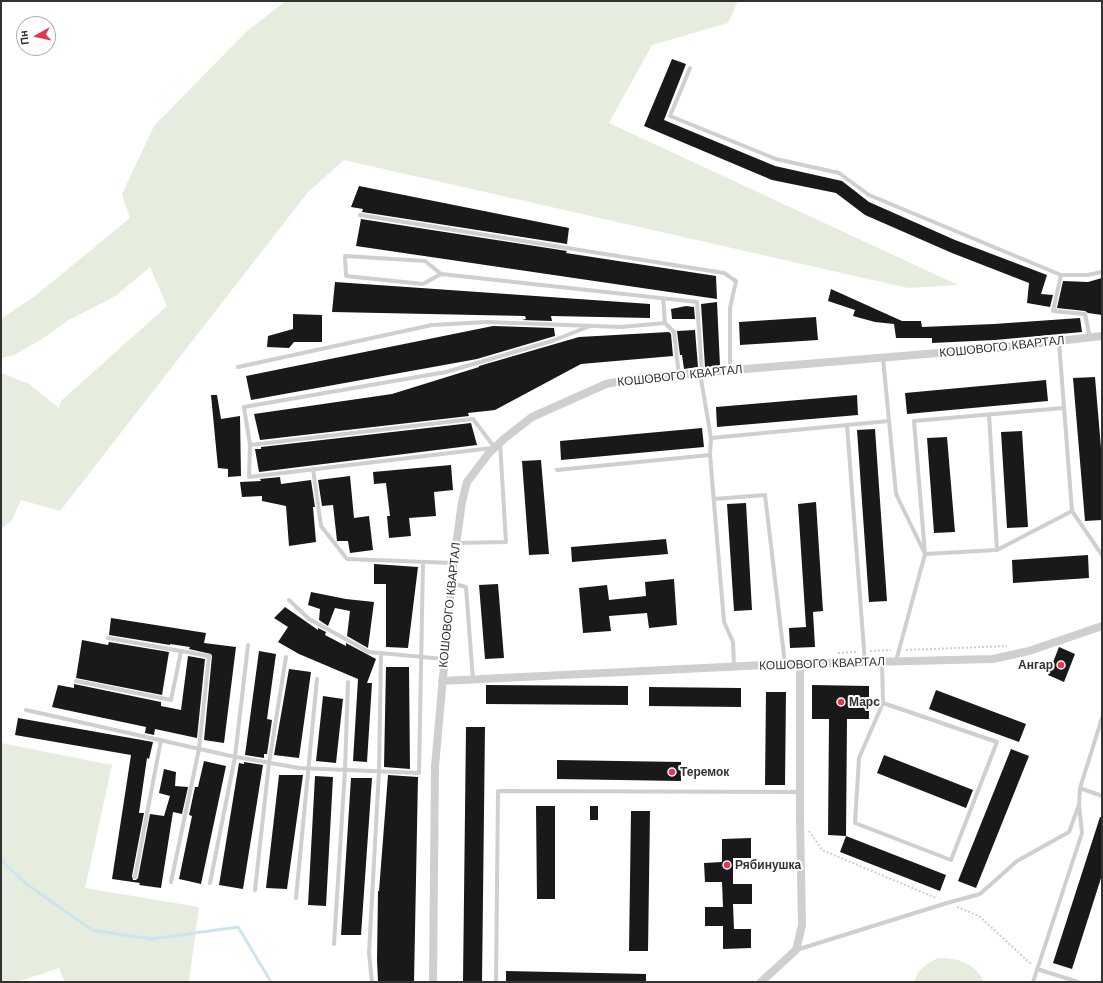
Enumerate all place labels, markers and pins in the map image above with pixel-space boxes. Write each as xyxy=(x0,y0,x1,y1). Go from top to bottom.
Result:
place label: Ангар xyxy=(1018,658,1053,672)
marker: Ангар xyxy=(1056,660,1066,670)
place label: Марс xyxy=(849,695,880,709)
marker: Марс xyxy=(836,697,846,707)
place label: Теремок xyxy=(680,765,729,779)
marker: Теремок xyxy=(667,767,677,777)
place label: Рябинушка xyxy=(735,858,801,872)
marker: Рябинушка xyxy=(722,860,732,870)

